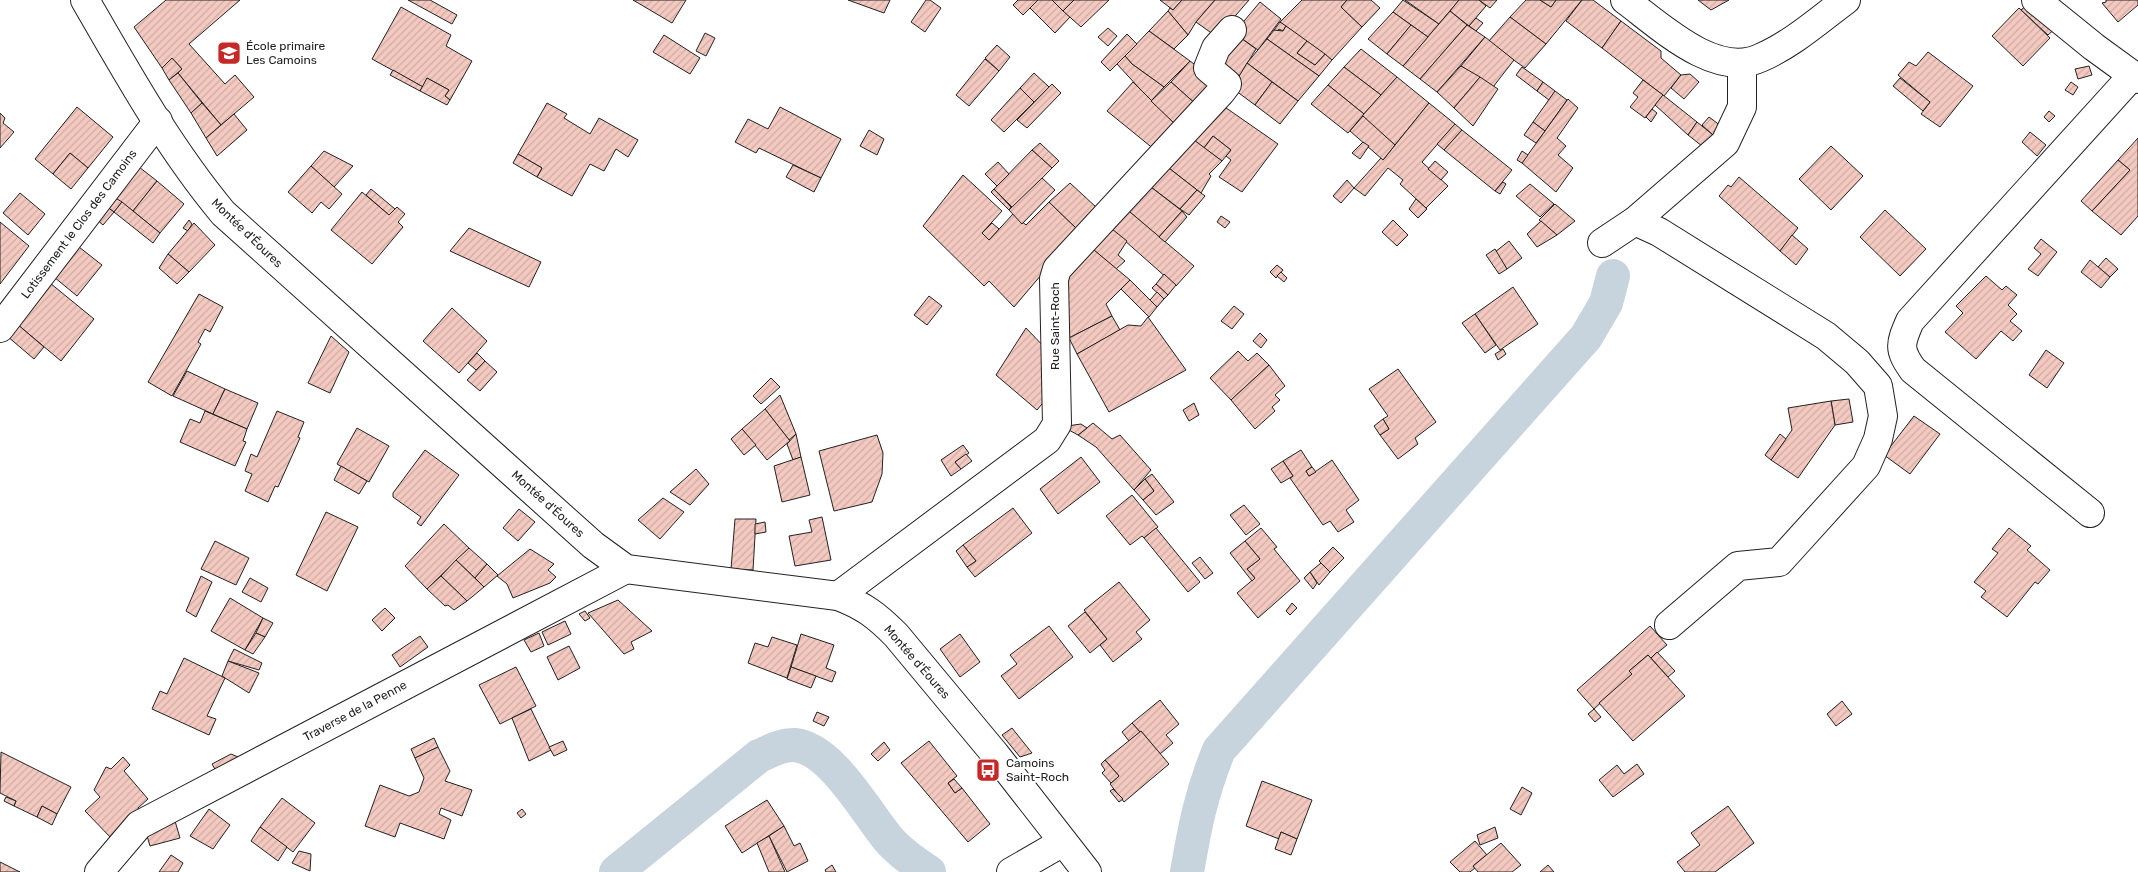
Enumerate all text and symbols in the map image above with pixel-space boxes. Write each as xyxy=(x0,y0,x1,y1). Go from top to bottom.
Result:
place label: École primaire Les Camoins xyxy=(246,39,326,67)
school or university icon: École primaire Les Camoins xyxy=(216,40,242,66)
street label: Lotissement le Clos des Camoins xyxy=(18,147,140,301)
street label: Montée d'Éoures xyxy=(209,196,285,270)
street label: Rue Saint-Roch xyxy=(1048,282,1062,370)
street label: Montée d'Éoures xyxy=(509,468,587,540)
street label: Montée d'Éoures xyxy=(881,622,953,702)
street label: Traverse de la Penne xyxy=(301,678,409,744)
place label: Camoins Saint-Roch xyxy=(1006,756,1069,784)
bus stop icon: Camoins Saint-Roch xyxy=(975,757,1001,783)

